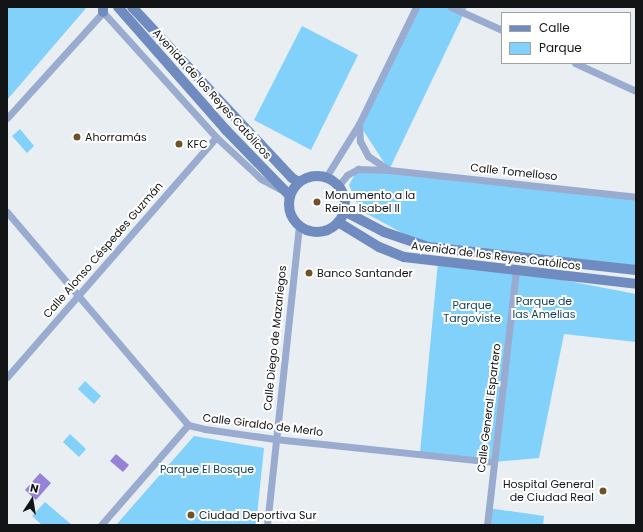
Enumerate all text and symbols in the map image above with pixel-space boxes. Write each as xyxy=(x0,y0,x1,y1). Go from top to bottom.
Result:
legend xyxy=(501,12,631,64)
text: Calle xyxy=(539,19,570,36)
street label: Avenida de los Reyes Católicos xyxy=(150,26,274,162)
text: Parque xyxy=(539,39,582,56)
place label: Ahorramás xyxy=(85,130,147,144)
marker: Ahorramás xyxy=(72,132,82,142)
place label: KFC xyxy=(187,137,208,151)
marker: KFC xyxy=(174,139,184,149)
street label: Calle Tomelloso xyxy=(470,161,558,183)
street label: Calle Alonso Céspedes Guzmán xyxy=(40,179,166,321)
place label: Monumento a la Reina Isabel II xyxy=(325,189,415,215)
marker: Monumento a la Reina Isabel II xyxy=(312,197,322,207)
street label: Avenida de los Reyes Católicos xyxy=(411,239,581,273)
street label: Calle Diego de Mazariegos xyxy=(261,265,289,411)
place label: Banco Santander xyxy=(317,266,413,280)
marker: Banco Santander xyxy=(304,268,314,278)
park label: Parque de las Amelias xyxy=(513,295,575,321)
park label: Parque Targoviste xyxy=(443,299,501,325)
street label: Calle General Espartero xyxy=(475,343,503,473)
street label: Calle Giraldo de Merlo xyxy=(202,411,324,439)
park label: Parque El Bosque xyxy=(160,462,254,476)
place label: Hospital General de Ciudad Real xyxy=(503,478,594,504)
north arrow xyxy=(12,480,52,520)
text: N xyxy=(29,480,40,497)
marker: Hospital General de Ciudad Real xyxy=(597,485,609,497)
place label: Ciudad Deportiva Sur xyxy=(199,508,317,522)
marker: Ciudad Deportiva Sur xyxy=(186,510,196,520)

